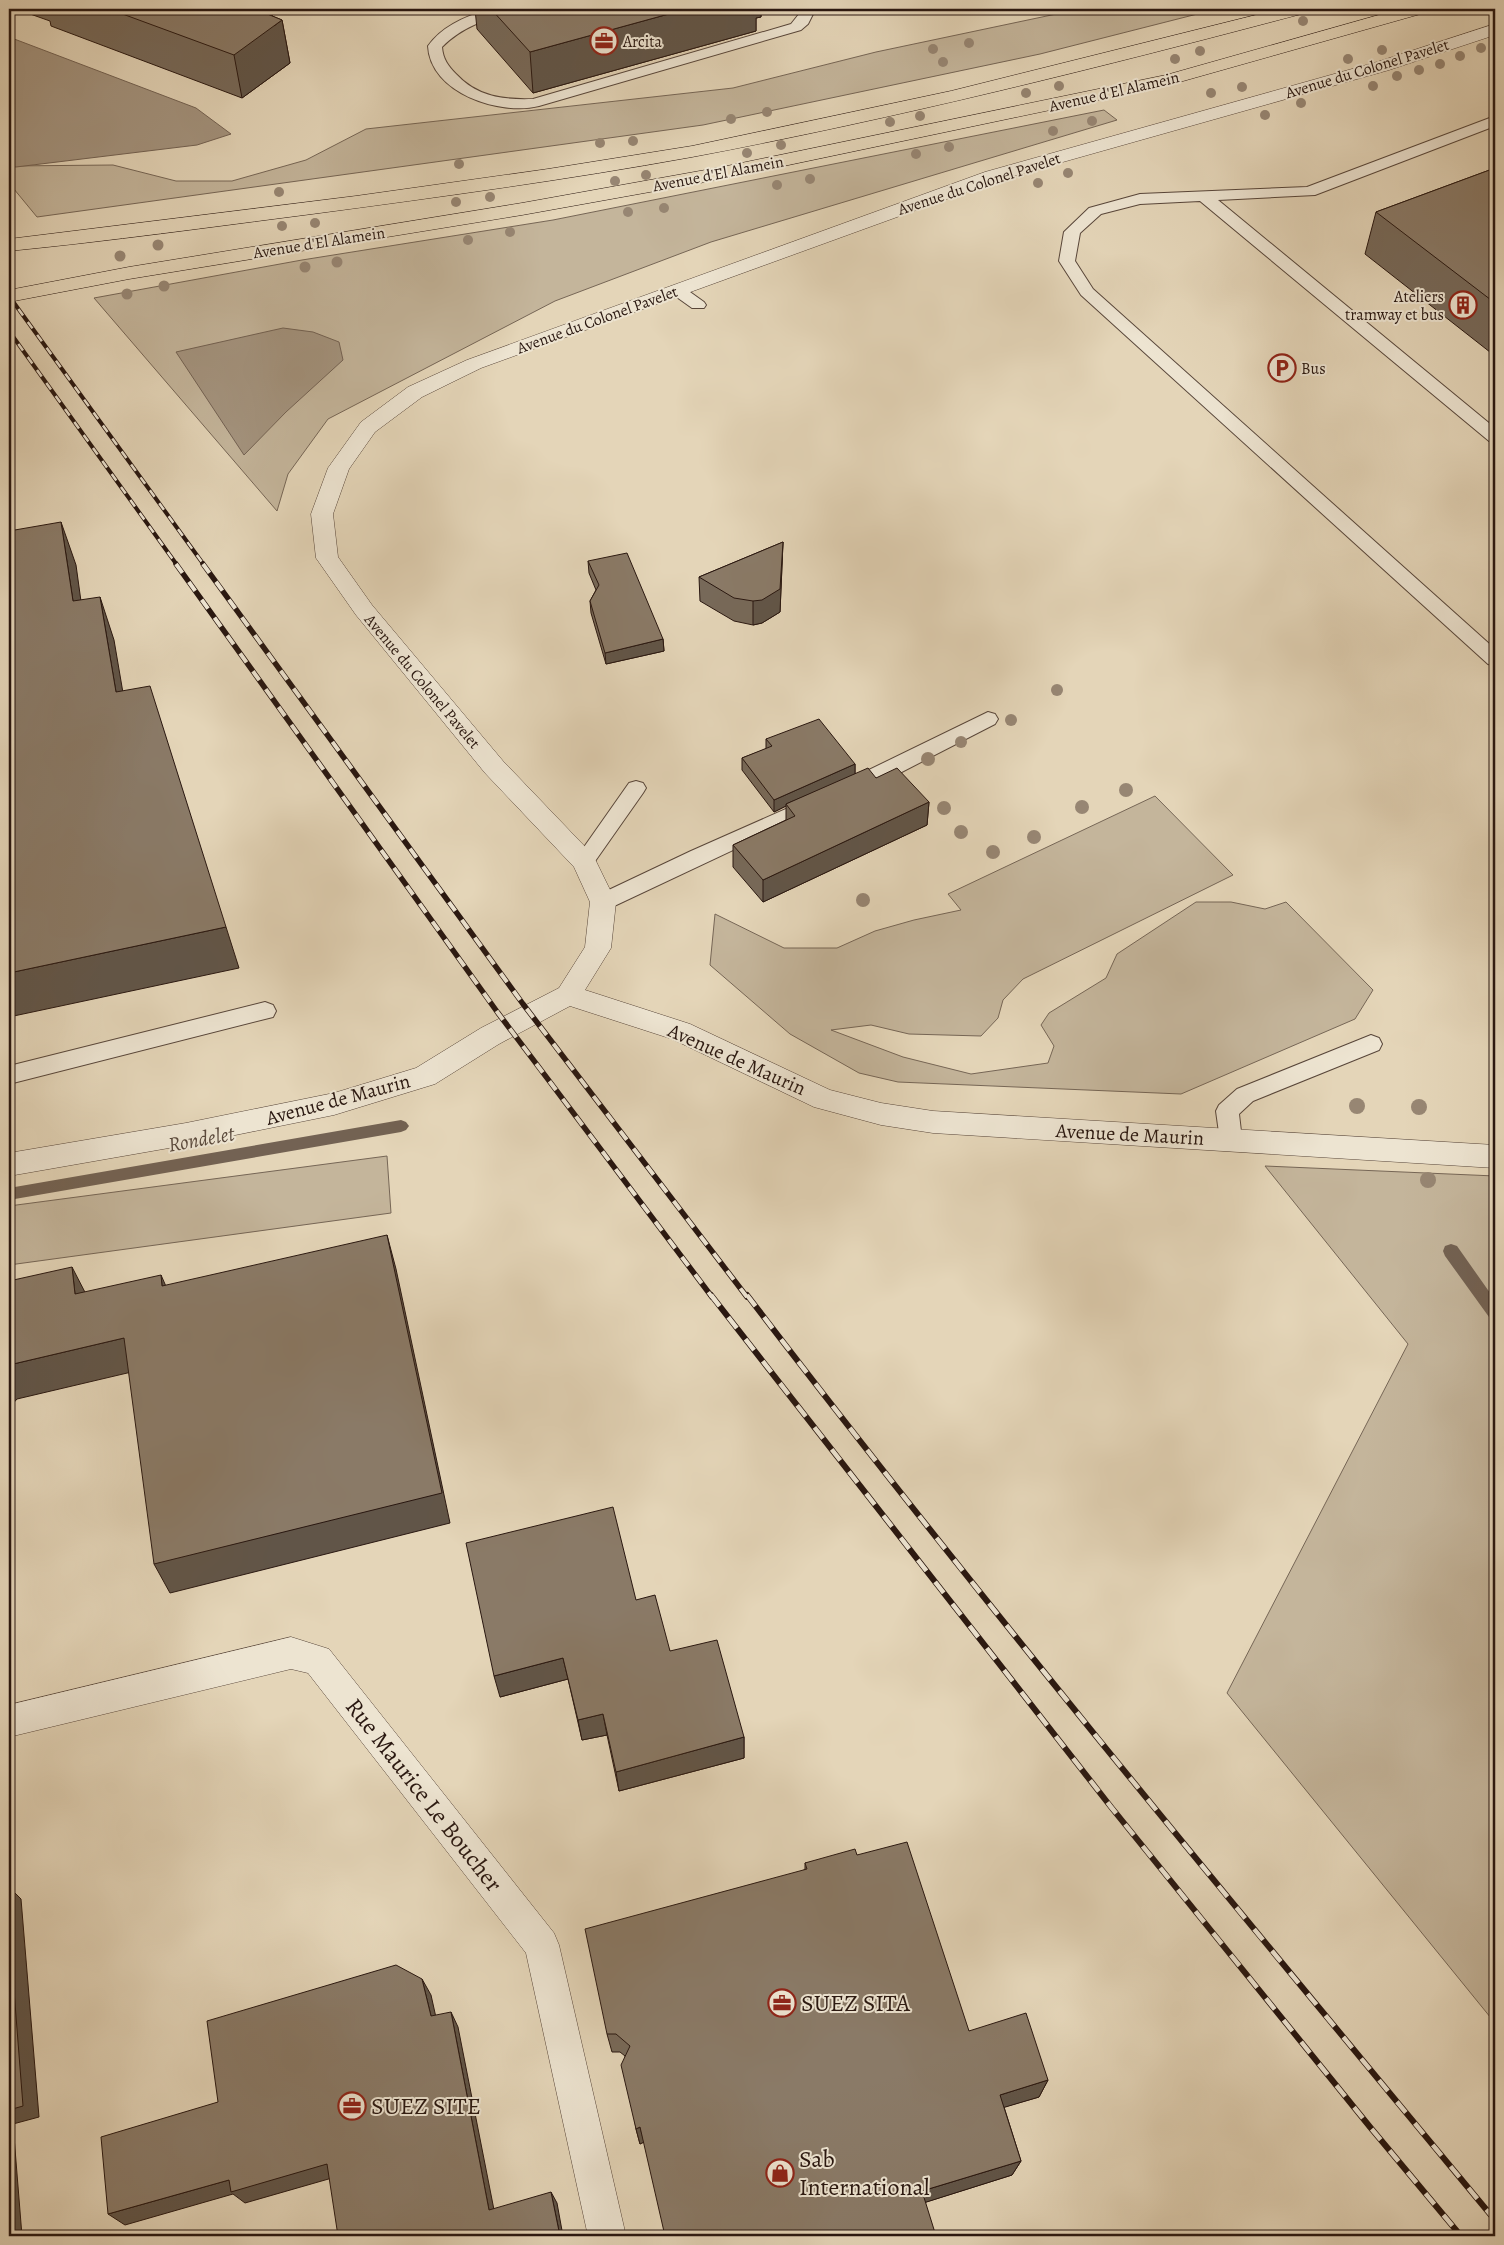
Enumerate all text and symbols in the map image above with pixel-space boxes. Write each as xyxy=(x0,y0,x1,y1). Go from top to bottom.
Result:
office icon: Arcita xyxy=(589,26,619,56)
place label: Arcita xyxy=(622,31,663,53)
street label: Avenue du Colonel Pavelet xyxy=(1282,34,1452,105)
street label: Avenue d'El Alamein xyxy=(1046,66,1182,118)
street label: Avenue du Colonel Pavelet xyxy=(894,147,1063,221)
street label: Avenue d'El Alamein xyxy=(650,150,786,198)
street label: Avenue d'El Alamein xyxy=(251,222,387,264)
street label: Avenue du Colonel Pavelet xyxy=(513,281,681,360)
place label: Ateliers tramway et bus xyxy=(1345,286,1444,326)
building icon: Ateliers tramway et bus xyxy=(1448,290,1478,320)
parking icon: Bus xyxy=(1267,353,1297,383)
place label: Bus xyxy=(1301,358,1326,380)
street label: Avenue du Colonel Pavelet xyxy=(359,609,485,754)
street label: Avenue de Maurin xyxy=(663,1017,810,1102)
street label: Avenue de Maurin xyxy=(262,1067,413,1132)
street label: Avenue de Maurin xyxy=(1054,1117,1205,1152)
water label: Rondelet xyxy=(166,1119,237,1159)
street label: Rue Maurice Le Boucher xyxy=(338,1692,510,1898)
place label: SUEZ SITA xyxy=(801,1987,911,2019)
office icon: SUEZ SITA xyxy=(767,1988,797,2018)
place label: SUEZ SITE xyxy=(371,2090,481,2122)
office icon: SUEZ SITE xyxy=(337,2091,367,2121)
place label: Sab International xyxy=(799,2143,930,2203)
shop icon: Sab International xyxy=(765,2158,795,2188)

